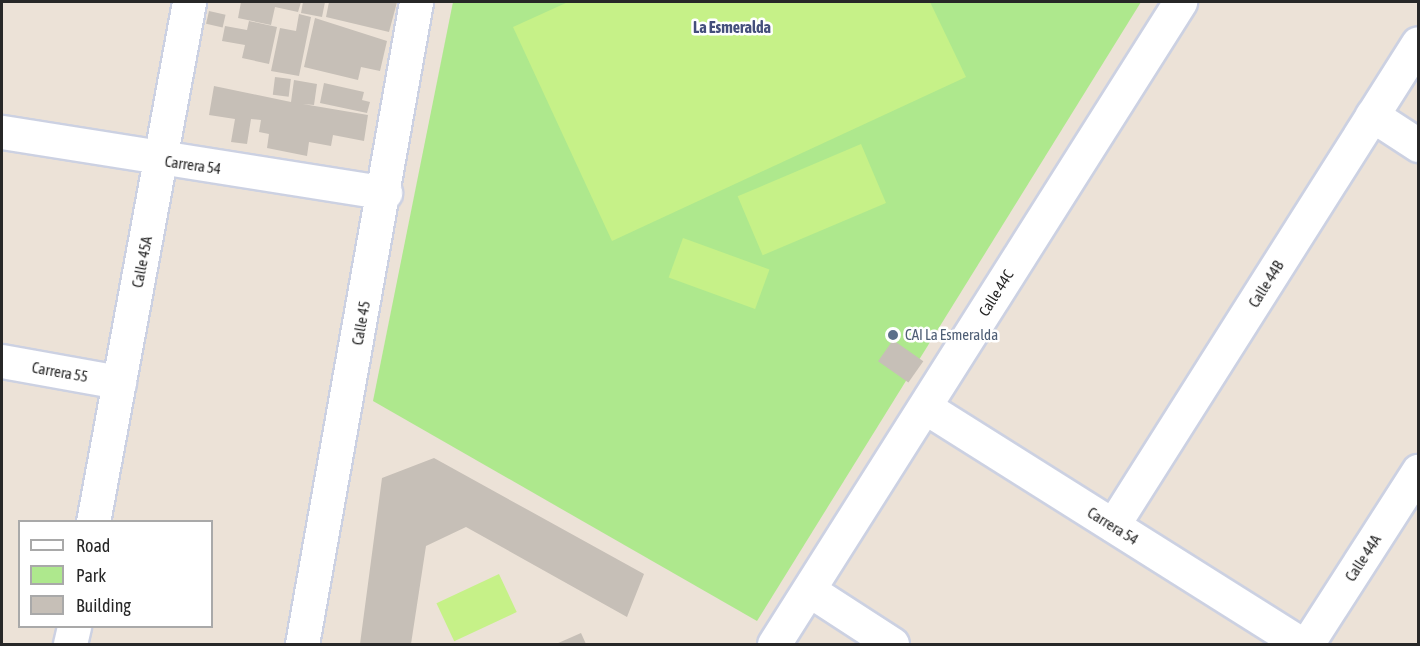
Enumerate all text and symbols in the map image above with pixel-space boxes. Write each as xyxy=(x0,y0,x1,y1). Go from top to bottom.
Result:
district label: La Esmeralda xyxy=(693,17,771,37)
street label: Carrera 54 xyxy=(164,152,222,178)
street label: Calle 45A xyxy=(128,235,156,289)
street label: Calle 44B xyxy=(1245,257,1287,311)
street label: Calle 44C xyxy=(975,267,1017,319)
street label: Calle 45 xyxy=(348,300,374,346)
place label: CAI La Esmeralda xyxy=(905,326,998,344)
marker: CAI La Esmeralda xyxy=(886,328,900,342)
street label: Carrera 55 xyxy=(31,358,89,386)
street label: Carrera 54 xyxy=(1084,503,1142,549)
legend xyxy=(18,520,213,628)
street label: Calle 44A xyxy=(1341,531,1385,585)
text: Road xyxy=(76,535,110,556)
text: Park xyxy=(76,565,106,586)
text: Building xyxy=(76,595,131,616)

